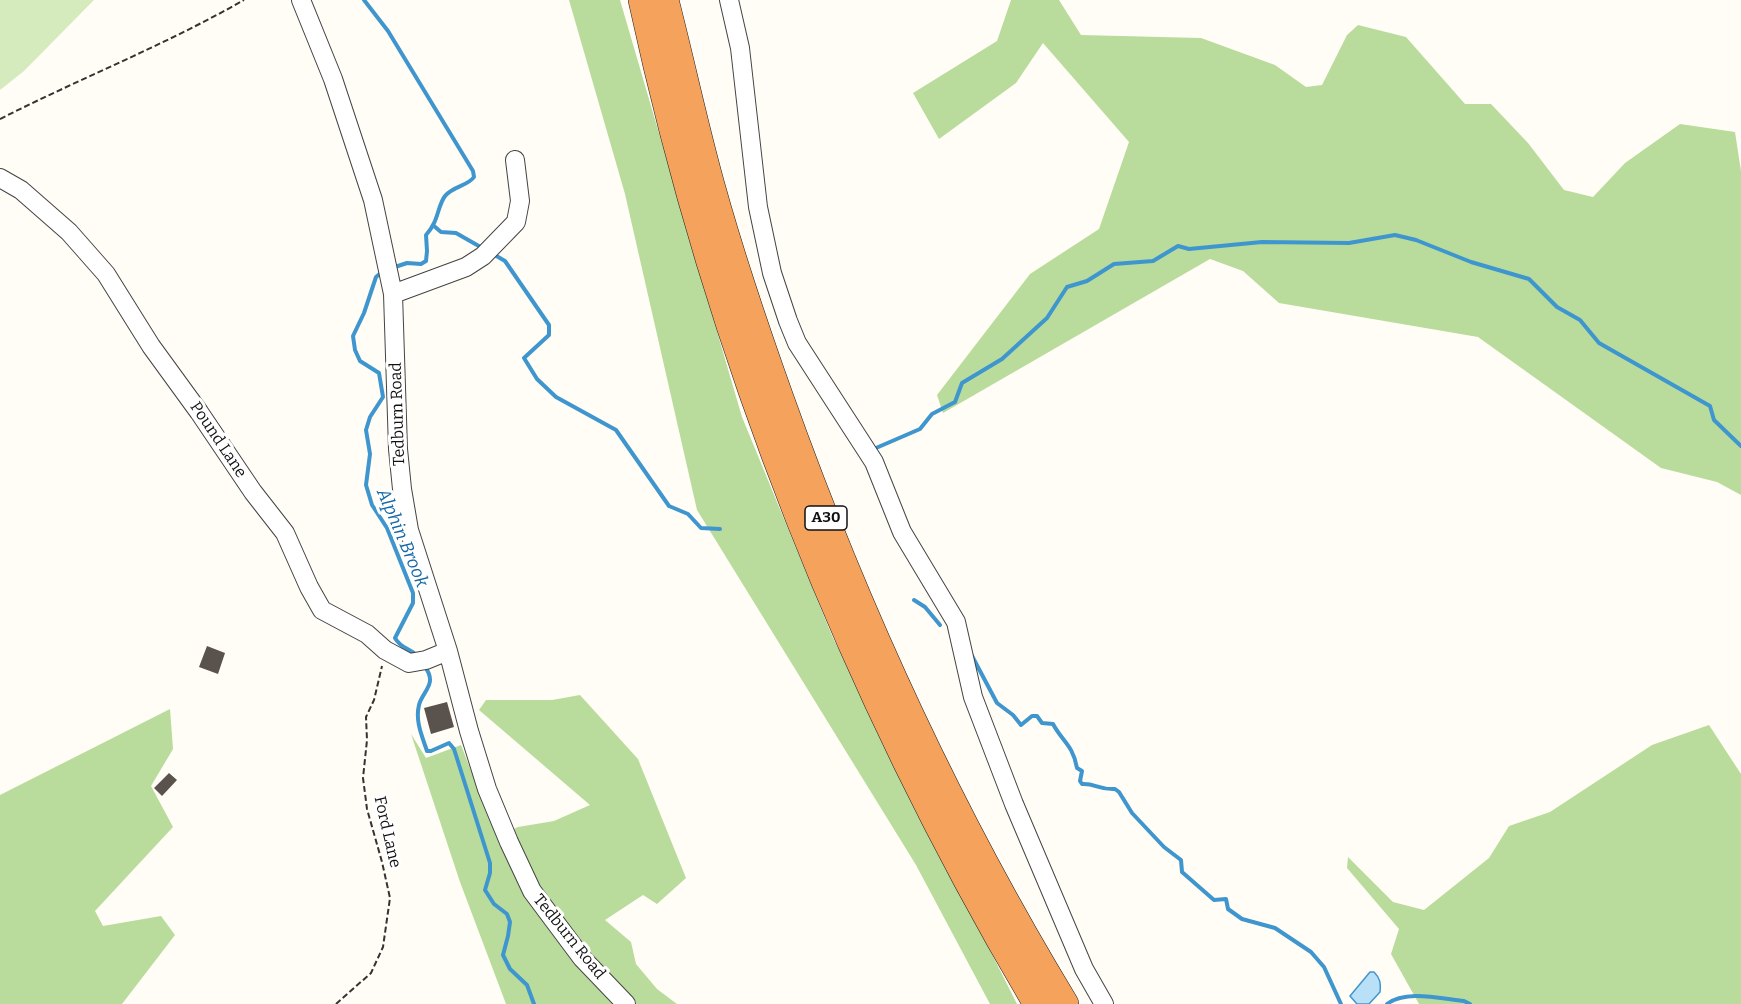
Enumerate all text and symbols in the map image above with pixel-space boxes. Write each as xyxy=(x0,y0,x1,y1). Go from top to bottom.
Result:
street label: Tedburn Road xyxy=(387,362,409,466)
street label: Pound Lane xyxy=(186,398,250,482)
water label: Alphin Brook xyxy=(372,485,432,591)
road number: A30 xyxy=(805,506,847,530)
street label: Ford Lane xyxy=(369,794,405,870)
street label: Tedburn Road xyxy=(529,891,609,983)

